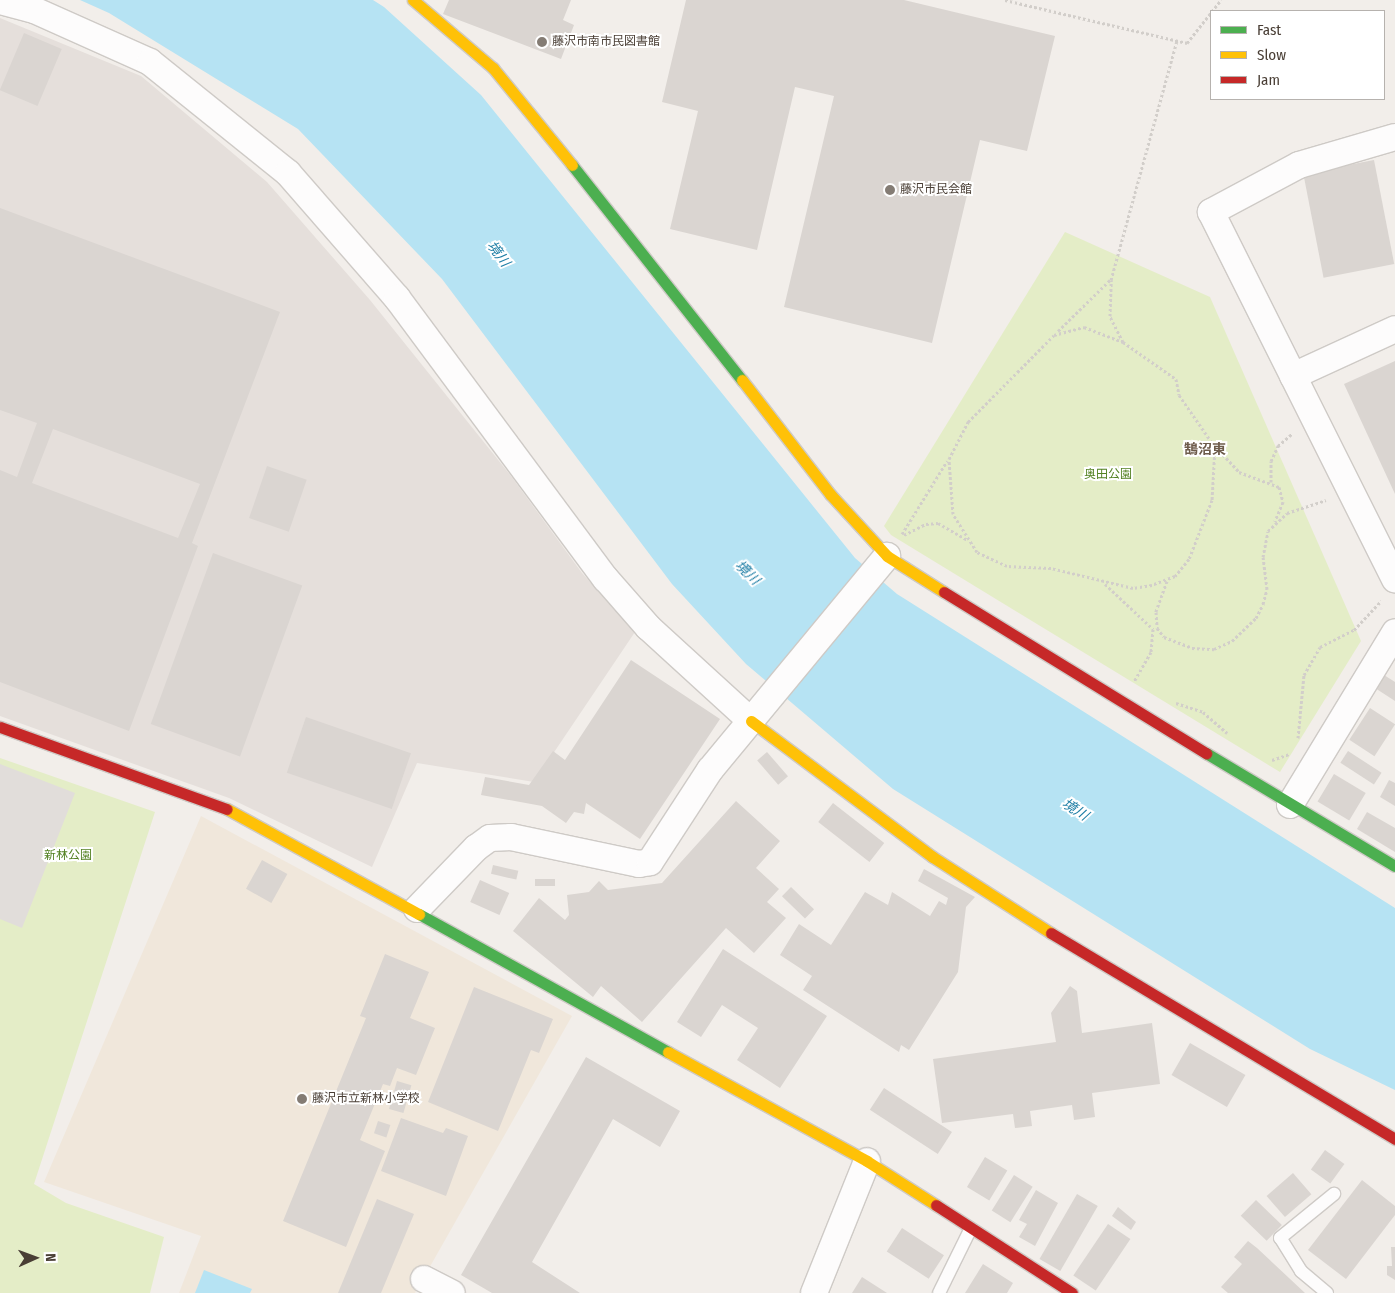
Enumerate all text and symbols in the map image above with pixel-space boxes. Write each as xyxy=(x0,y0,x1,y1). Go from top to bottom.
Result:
legend xyxy=(1210,10,1385,100)
text: Fast xyxy=(1257,21,1281,39)
place label: 藤沢市南市民図書館 xyxy=(552,35,660,49)
marker: 藤沢市南市民図書館 xyxy=(536,36,548,48)
text: Slow xyxy=(1257,46,1286,64)
text: Jam xyxy=(1257,71,1280,89)
place label: 藤沢市民会館 xyxy=(900,183,972,197)
marker: 藤沢市民会館 xyxy=(884,184,896,196)
water label: 境川 xyxy=(483,238,513,270)
district label: 鵠沼東 xyxy=(1184,442,1226,458)
park label: 奥田公園 xyxy=(1084,468,1132,482)
water label: 境川 xyxy=(731,557,763,589)
water label: 境川 xyxy=(1059,795,1091,825)
park label: 新林公園 xyxy=(44,849,92,863)
place label: 藤沢市立新林小学校 xyxy=(312,1092,420,1106)
marker: 藤沢市立新林小学校 xyxy=(296,1093,308,1105)
north arrow xyxy=(10,1233,60,1283)
text: N xyxy=(42,1253,59,1262)

